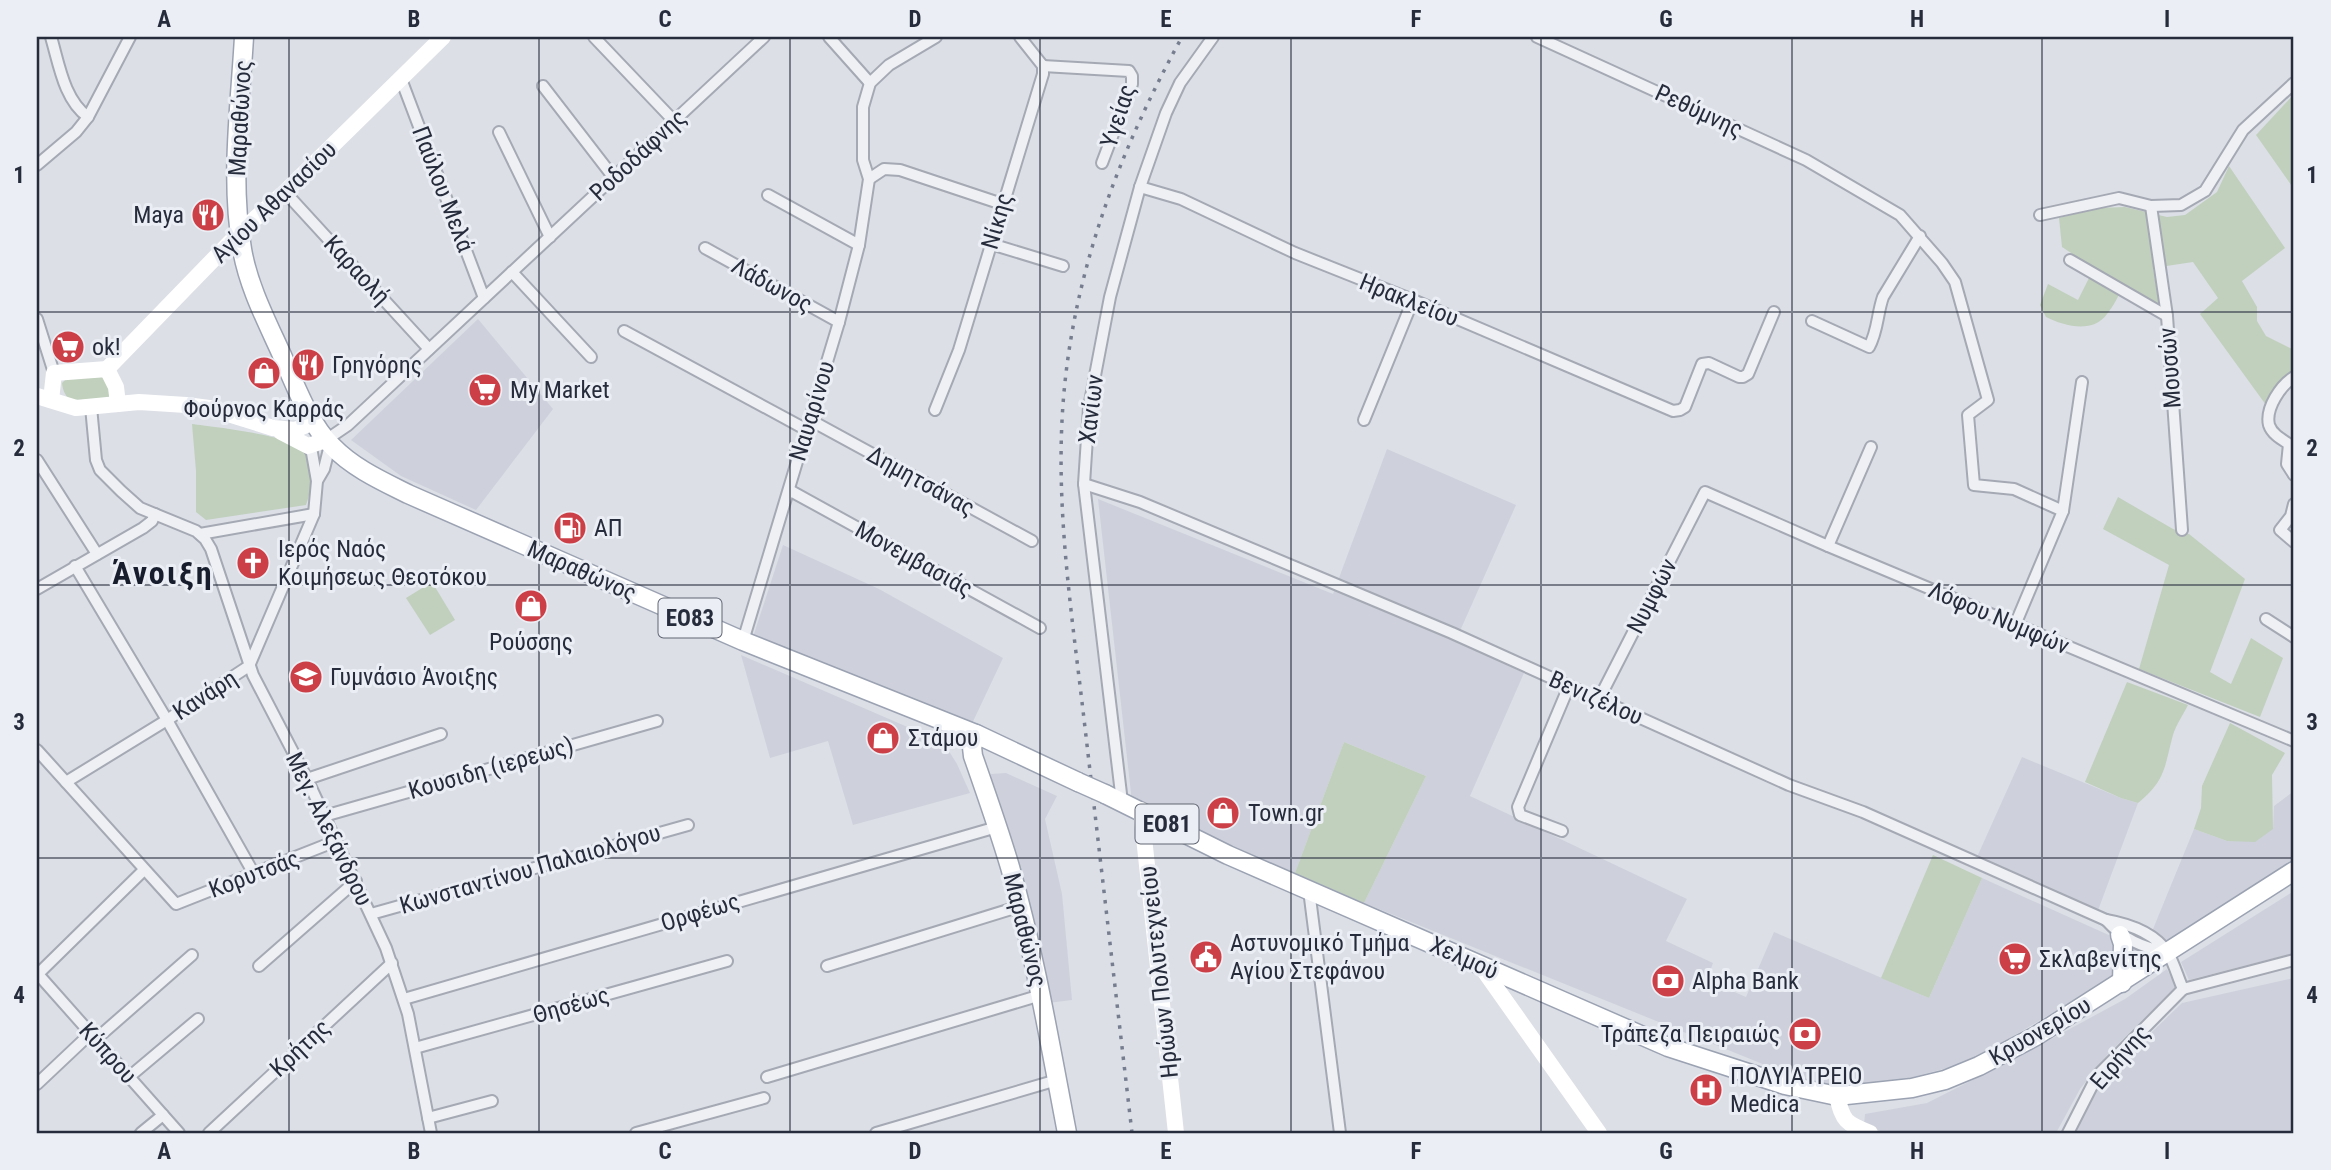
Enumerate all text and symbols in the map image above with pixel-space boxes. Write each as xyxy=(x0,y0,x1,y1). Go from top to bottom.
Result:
text: A xyxy=(157,6,171,33)
text: B xyxy=(408,6,420,33)
text: C xyxy=(658,6,672,33)
text: D xyxy=(909,6,922,33)
text: E xyxy=(1160,6,1172,33)
text: F xyxy=(1411,6,1422,33)
text: G xyxy=(1659,6,1673,33)
text: H xyxy=(1910,6,1924,33)
text: I xyxy=(2164,6,2170,33)
street label: Μαραθώνος xyxy=(223,59,257,177)
street label: Ρεθύμνης xyxy=(1651,79,1747,143)
street label: Υγείας xyxy=(1095,81,1141,151)
street label: Ροδοδάφνης xyxy=(584,103,692,207)
street label: Παύλου Μελά xyxy=(406,122,480,256)
street label: Αγίου Αθανασίου xyxy=(206,135,342,269)
text: 1 xyxy=(13,162,25,189)
text: 1 xyxy=(2306,162,2318,189)
street label: Νίκης xyxy=(976,190,1018,252)
restaurant icon: Maya xyxy=(189,196,227,234)
place label: Maya xyxy=(133,201,184,229)
street label: Καραολή xyxy=(318,230,396,310)
street label: Λάδωνος xyxy=(727,251,817,319)
street label: Ηρακλείου xyxy=(1355,267,1463,333)
street label: Μουσών xyxy=(2153,327,2187,409)
supermarket icon: ok! xyxy=(49,328,87,366)
place label: ok! xyxy=(92,333,121,361)
restaurant icon: Γρηγόρης xyxy=(289,346,327,384)
place label: Γρηγόρης xyxy=(332,351,422,379)
shop icon: Φούρνος Καρράς xyxy=(245,354,283,392)
street label: Ναυαρίνου xyxy=(784,358,840,464)
supermarket icon: My Market xyxy=(466,371,504,409)
street label: Χανίων xyxy=(1073,373,1109,445)
place label: My Market xyxy=(510,376,610,404)
place label: Φούρνος Καρράς xyxy=(183,395,345,423)
text: 2 xyxy=(13,435,25,462)
text: 2 xyxy=(2306,435,2318,462)
street label: Δημητσάνας xyxy=(862,440,980,522)
fuel station icon: ΑΠ xyxy=(551,509,589,547)
place label: ΑΠ xyxy=(594,514,623,542)
street label: Μονεμβασιάς xyxy=(850,515,978,603)
place label: Ιερός Ναός Κοιμήσεως Θεοτόκου xyxy=(278,535,487,591)
street label: Μαραθώνος xyxy=(523,535,641,607)
church icon: Ιερός Ναός Κοιμήσεως Θεοτόκου xyxy=(234,544,272,582)
district label: Άνοιξη xyxy=(112,554,214,592)
street label: Νυμφών xyxy=(1621,554,1683,638)
street label: Λόφου Νυμφών xyxy=(1924,576,2074,660)
shop icon: Ρούσσης xyxy=(512,587,550,625)
road number: ΕΟ83 xyxy=(658,598,722,638)
place label: Ρούσσης xyxy=(489,628,573,656)
school or university icon: Γυμνάσιο Άνοιξης xyxy=(287,658,325,696)
place label: Γυμνάσιο Άνοιξης xyxy=(330,663,498,691)
street label: Κανάρη xyxy=(168,664,242,726)
street label: Βενιζέλου xyxy=(1545,665,1647,731)
text: 3 xyxy=(13,709,25,736)
text: 3 xyxy=(2306,709,2318,736)
shop icon: Στάμου xyxy=(864,719,902,757)
place label: Στάμου xyxy=(908,724,978,752)
street label: Κουσιδη (ιερεως) xyxy=(405,731,577,805)
street label: Μεγ. Αλεξάνδρου xyxy=(280,748,378,910)
shop icon: Town.gr xyxy=(1204,794,1242,832)
place label: Town.gr xyxy=(1248,799,1324,827)
road number: ΕΟ81 xyxy=(1136,804,1198,844)
street label: Κωνσταντίνου Παλαιολόγου xyxy=(396,818,664,920)
street label: Κορυτσάς xyxy=(205,844,303,904)
street label: Ηρώων Πολυτεχνείου xyxy=(1134,865,1184,1079)
street label: Μαραθώνος xyxy=(997,870,1053,990)
street label: Ορφέως xyxy=(657,887,743,937)
place label: Αστυνομικό Τμήμα Αγίου Στεφάνου xyxy=(1230,929,1410,985)
street label: Χελμού xyxy=(1426,931,1502,985)
public building icon: Αστυνομικό Τμήμα Αγίου Στεφάνου xyxy=(1187,938,1225,976)
supermarket icon: Σκλαβενίτης xyxy=(1996,940,2034,978)
place label: Σκλαβενίτης xyxy=(2039,945,2162,973)
bank icon: Alpha Bank xyxy=(1649,962,1687,1000)
place label: Alpha Bank xyxy=(1692,967,1799,995)
street label: Θησέως xyxy=(530,981,612,1029)
text: 4 xyxy=(13,982,25,1009)
text: 4 xyxy=(2306,982,2318,1009)
street label: Κρυονερίου xyxy=(1984,991,2096,1071)
street label: Κρήτης xyxy=(264,1013,336,1083)
bank icon: Τράπεζα Πειραιώς xyxy=(1786,1015,1824,1053)
street label: Κύπρου xyxy=(73,1017,143,1089)
street label: Ειρήνης xyxy=(2084,1019,2156,1095)
place label: Τράπεζα Πειραιώς xyxy=(1601,1020,1780,1048)
place label: ΠΟΛΥΙΑΤΡΕΙΟ Medica xyxy=(1730,1062,1863,1118)
hospital icon: ΠΟΛΥΙΑΤΡΕΙΟ Medica xyxy=(1687,1071,1725,1109)
text: A xyxy=(157,1138,171,1165)
text: B xyxy=(408,1138,420,1165)
text: C xyxy=(658,1138,672,1165)
text: D xyxy=(909,1138,922,1165)
text: E xyxy=(1160,1138,1172,1165)
text: F xyxy=(1411,1138,1422,1165)
text: G xyxy=(1659,1138,1673,1165)
text: H xyxy=(1910,1138,1924,1165)
text: I xyxy=(2164,1138,2170,1165)

